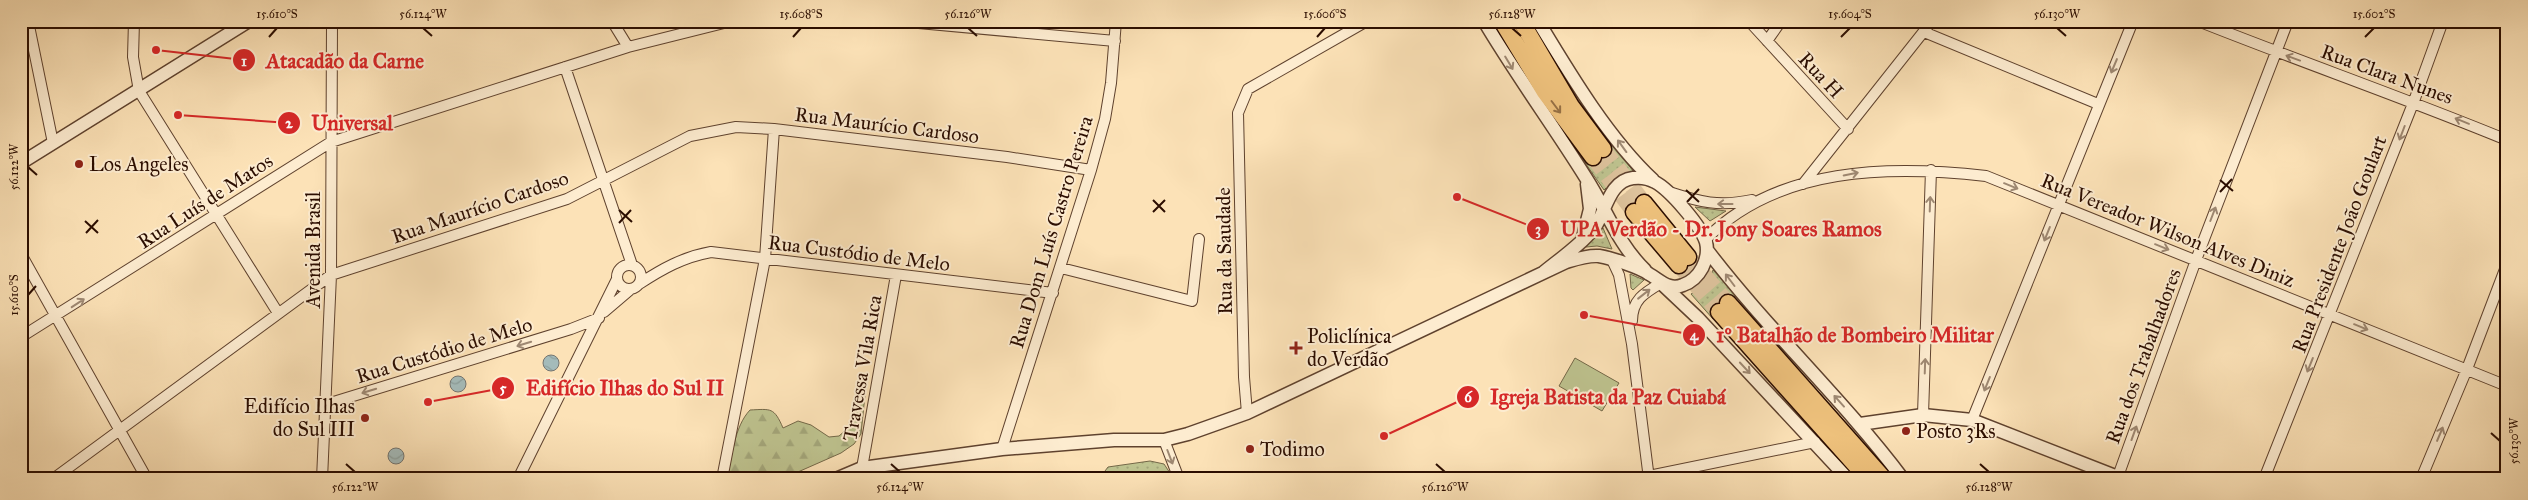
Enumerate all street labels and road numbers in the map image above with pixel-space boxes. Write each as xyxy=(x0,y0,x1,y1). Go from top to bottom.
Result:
street label: Rua Clara Nunes xyxy=(2318,39,2456,109)
street label: Rua H xyxy=(1794,47,1848,103)
street label: Rua Maurício Cardoso xyxy=(793,102,981,148)
street label: Rua Dom Luís Castro Pereira xyxy=(1004,112,1098,351)
street label: Rua Presidente João Goulart xyxy=(2286,132,2392,356)
street label: Rua Luís de Matos xyxy=(133,148,277,254)
street label: Rua Maurício Cardoso xyxy=(388,165,572,249)
street label: Rua Vereador Wilson Alves Diniz xyxy=(2038,168,2298,292)
street label: Rua da Saudade xyxy=(1211,187,1237,315)
street label: Avenida Brasil xyxy=(301,191,325,309)
street label: Rua Custódio de Melo xyxy=(767,230,951,276)
street label: Rua dos Trabalhadores xyxy=(2100,265,2186,447)
street label: Travessa Vila Rica xyxy=(837,293,887,443)
street label: Rua Custódio de Melo xyxy=(353,312,535,388)

